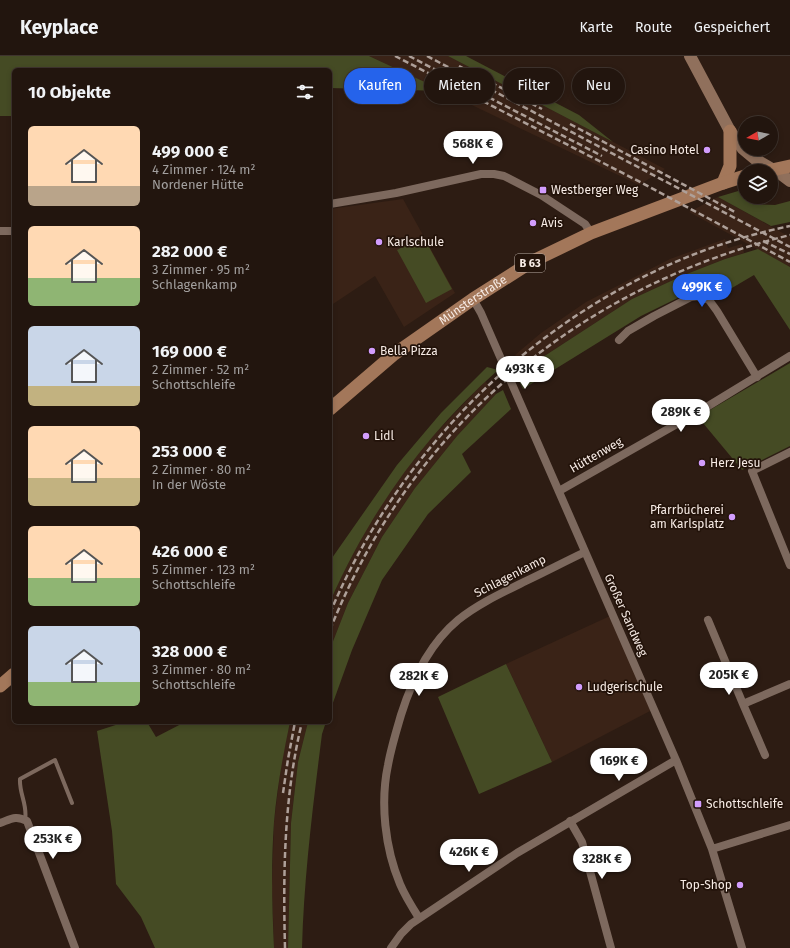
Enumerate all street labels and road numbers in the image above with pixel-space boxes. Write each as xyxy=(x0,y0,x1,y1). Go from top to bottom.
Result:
road number: B 63 xyxy=(515,254,545,272)
street label: Münsterstraße xyxy=(436,272,509,328)
street label: Hüttenweg xyxy=(567,434,626,476)
street label: Schlagenkamp xyxy=(472,552,548,600)
street label: Großer Sandweg xyxy=(602,572,651,659)

